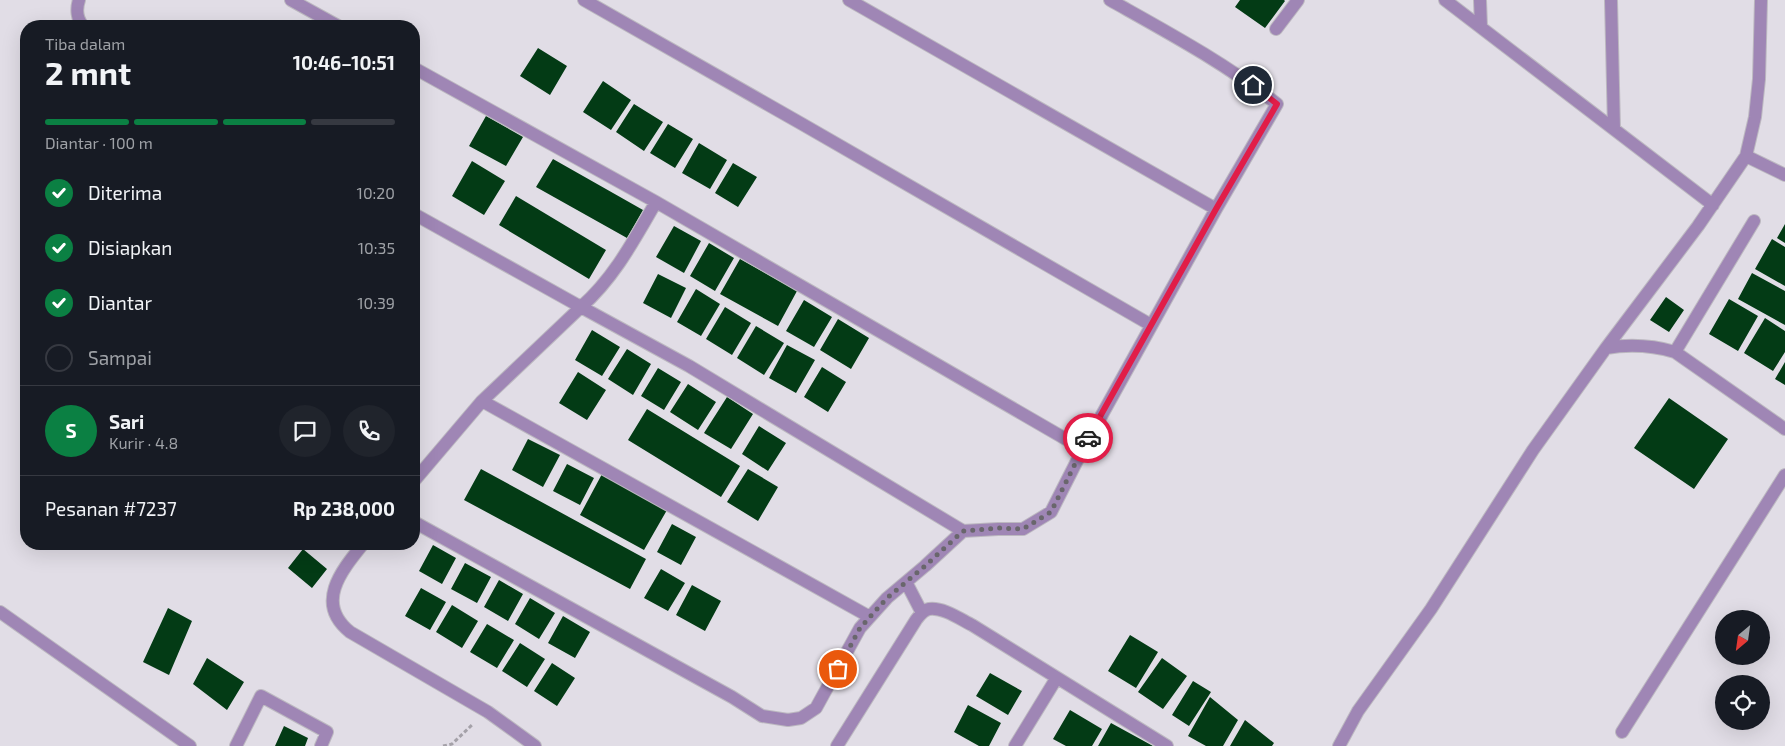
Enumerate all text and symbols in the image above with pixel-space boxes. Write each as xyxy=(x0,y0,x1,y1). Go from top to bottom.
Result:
text: Tiba dalam xyxy=(45,34,125,53)
text: 10:46–10:51 xyxy=(293,51,395,74)
text: 2 mnt xyxy=(45,53,131,91)
pin xyxy=(1232,64,1274,106)
icon: home xyxy=(1239,71,1267,99)
text: Diantar · 100 m xyxy=(45,133,153,152)
icon: check xyxy=(45,179,73,207)
text: Diterima xyxy=(88,181,162,204)
text: 10:20 xyxy=(357,183,395,202)
icon: check xyxy=(45,234,73,262)
text: Disiapkan xyxy=(88,236,172,259)
text: 10:35 xyxy=(358,238,395,257)
icon: check xyxy=(45,289,73,317)
text: Diantar xyxy=(88,291,152,314)
text: 10:39 xyxy=(357,293,395,312)
text: Sampai xyxy=(88,346,152,369)
button: chat xyxy=(279,405,331,457)
button: phone xyxy=(343,405,395,457)
text: Sari xyxy=(109,410,144,433)
courier xyxy=(1063,413,1113,463)
text: S xyxy=(65,419,77,442)
icon: car xyxy=(1074,424,1102,452)
text: Kurir · 4.8 xyxy=(109,433,178,452)
text: Pesanan #7237 xyxy=(45,497,177,520)
text: Rp 238,000 xyxy=(293,497,395,520)
north arrow xyxy=(1715,610,1770,665)
map controls xyxy=(1715,610,1770,730)
pin xyxy=(817,648,859,690)
icon: bag xyxy=(824,655,852,683)
button: locate xyxy=(1715,675,1770,730)

